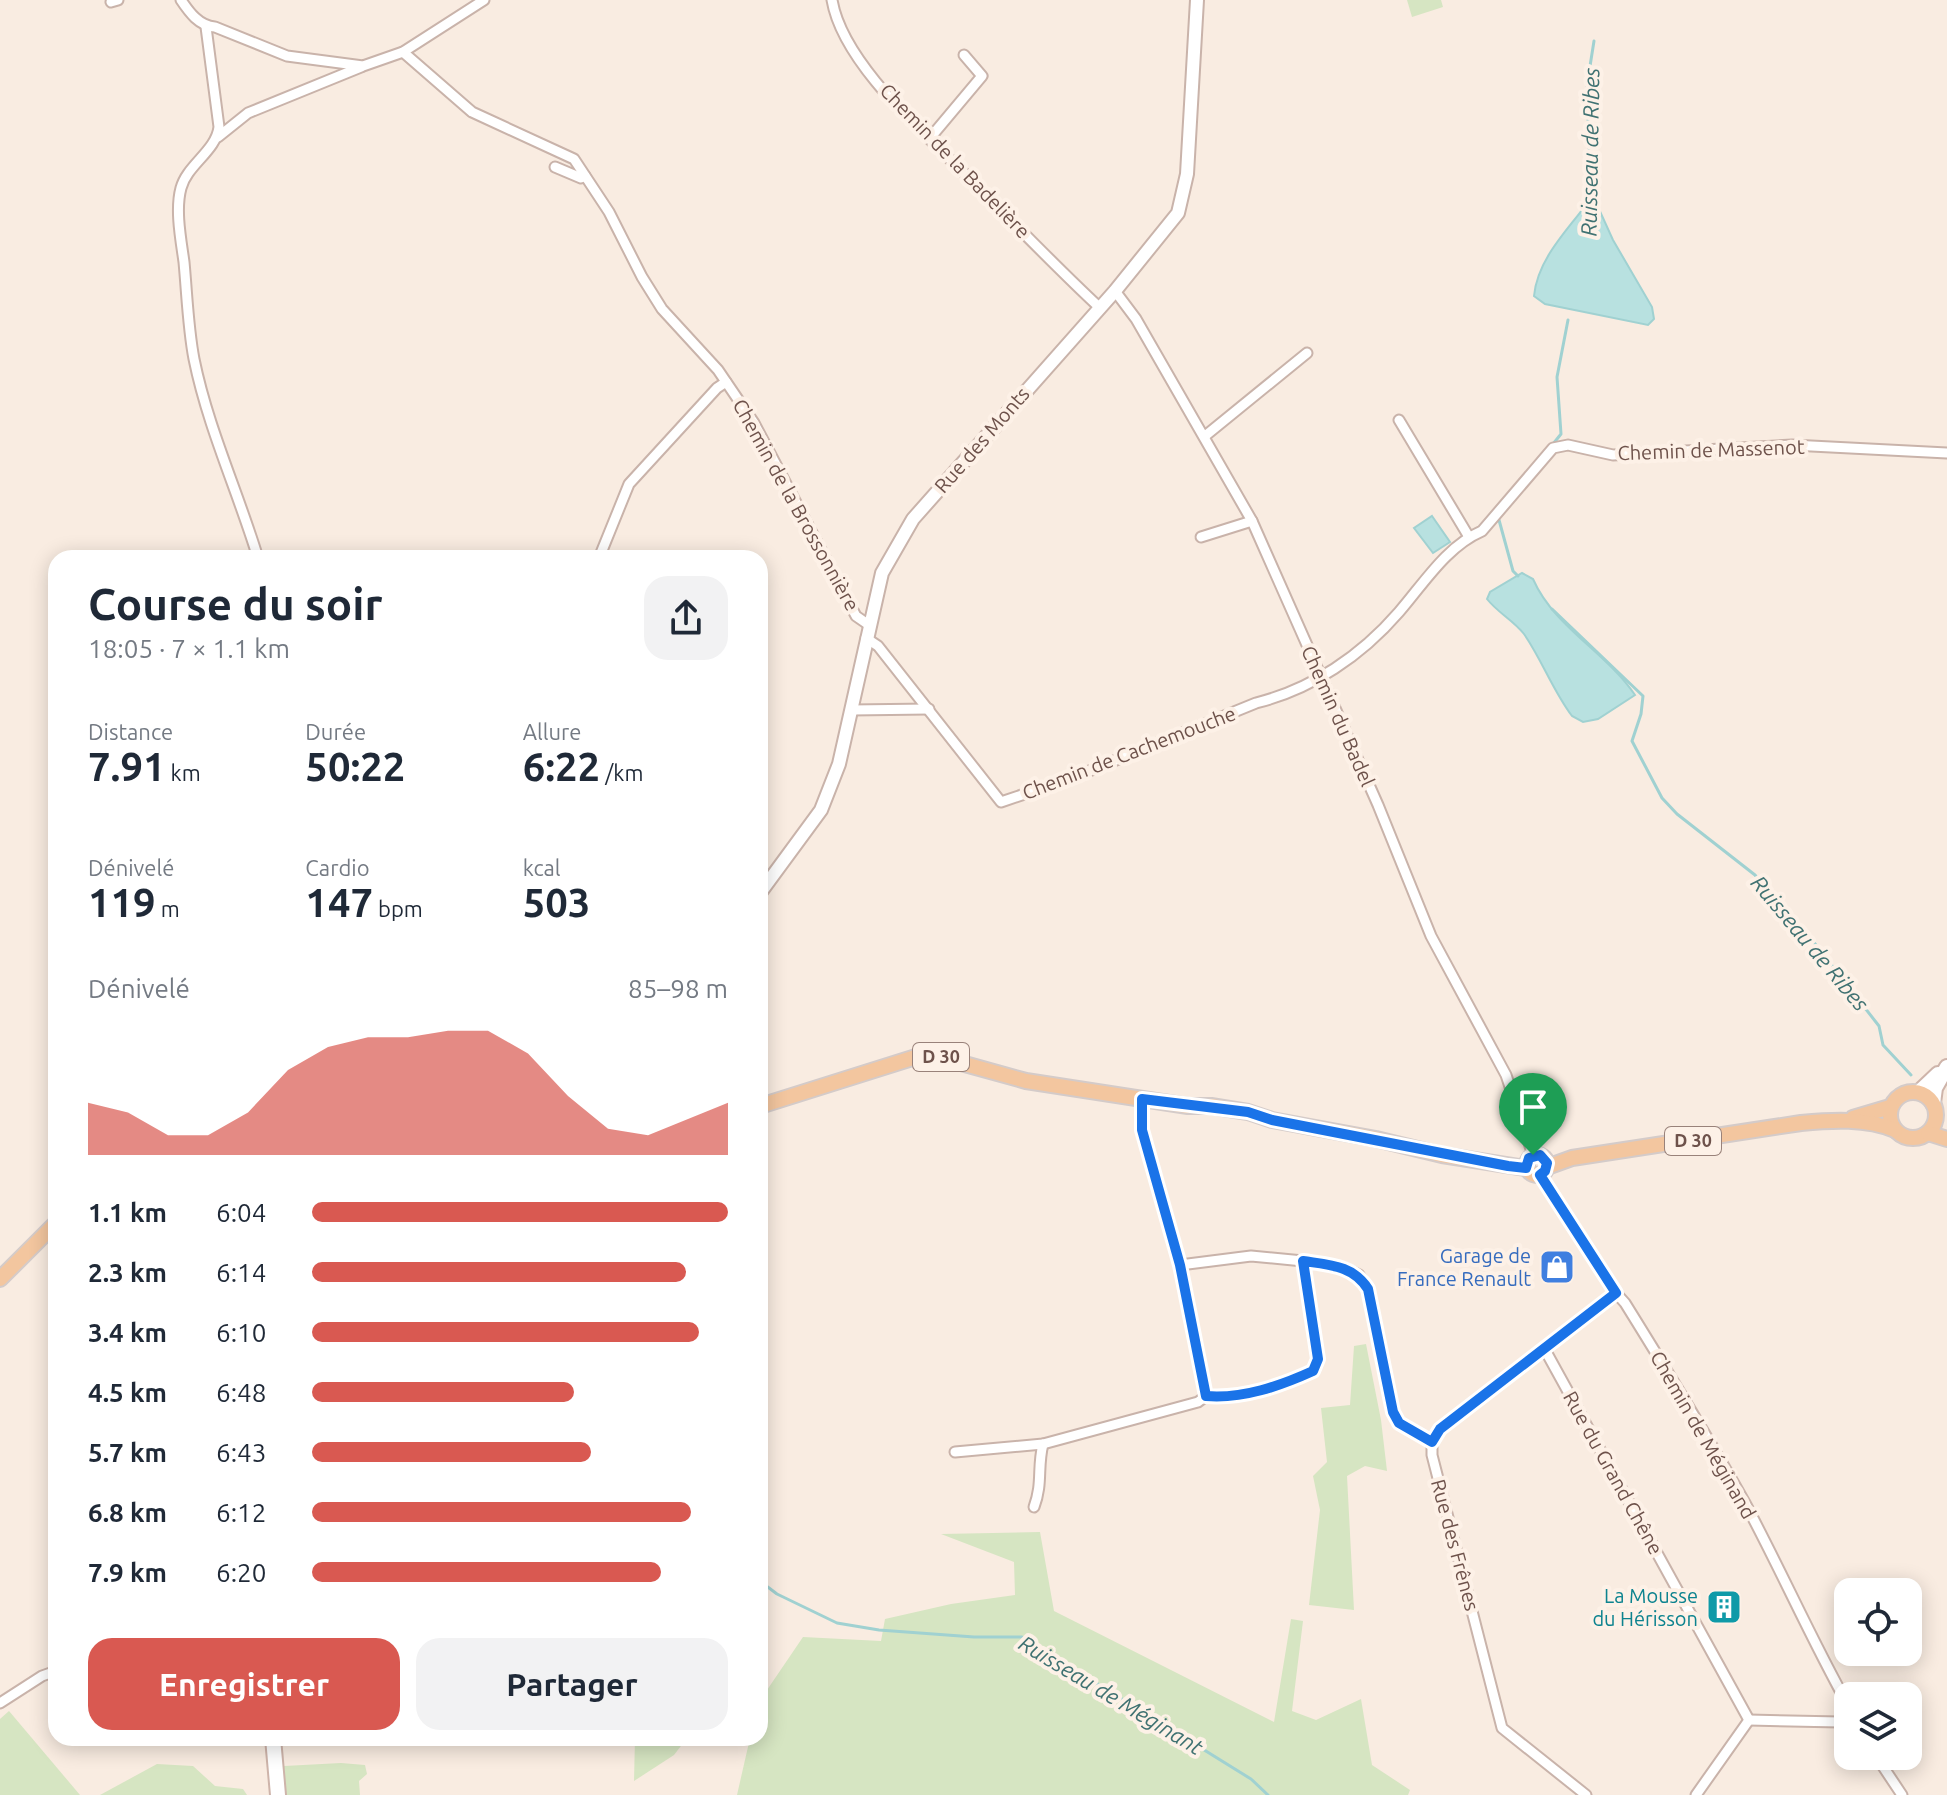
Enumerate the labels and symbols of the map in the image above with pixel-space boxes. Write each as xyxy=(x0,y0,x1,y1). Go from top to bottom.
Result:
water label: Ruisseau de Ribes xyxy=(1576,67,1603,237)
street label: Chemin de la Badelière xyxy=(876,79,1035,243)
street label: Rue des Monts xyxy=(929,382,1034,497)
street label: Chemin de la Brossonnière xyxy=(729,395,864,615)
street label: Chemin de Massenot xyxy=(1617,435,1805,464)
street label: Chemin du Badel xyxy=(1297,642,1380,790)
street label: Chemin de Cachemouche xyxy=(1019,701,1239,804)
water label: Ruisseau de Ribes xyxy=(1747,870,1874,1015)
road number: D 30 xyxy=(913,1043,969,1071)
pin xyxy=(1499,1073,1567,1155)
road number: D 30 xyxy=(1665,1127,1721,1155)
place label: Garage de France Renault xyxy=(1397,1244,1531,1290)
shop icon: Garage de France Renault xyxy=(1538,1248,1576,1286)
street label: Chemin de Méginand xyxy=(1646,1347,1761,1523)
street label: Rue du Grand Chêne xyxy=(1559,1387,1668,1558)
street label: Rue des Frênes xyxy=(1427,1476,1484,1613)
place label: La Mousse du Hérisson xyxy=(1592,1584,1698,1630)
building icon: La Mousse du Hérisson xyxy=(1705,1588,1743,1626)
water label: Ruisseau de Méginant xyxy=(1015,1630,1208,1760)

